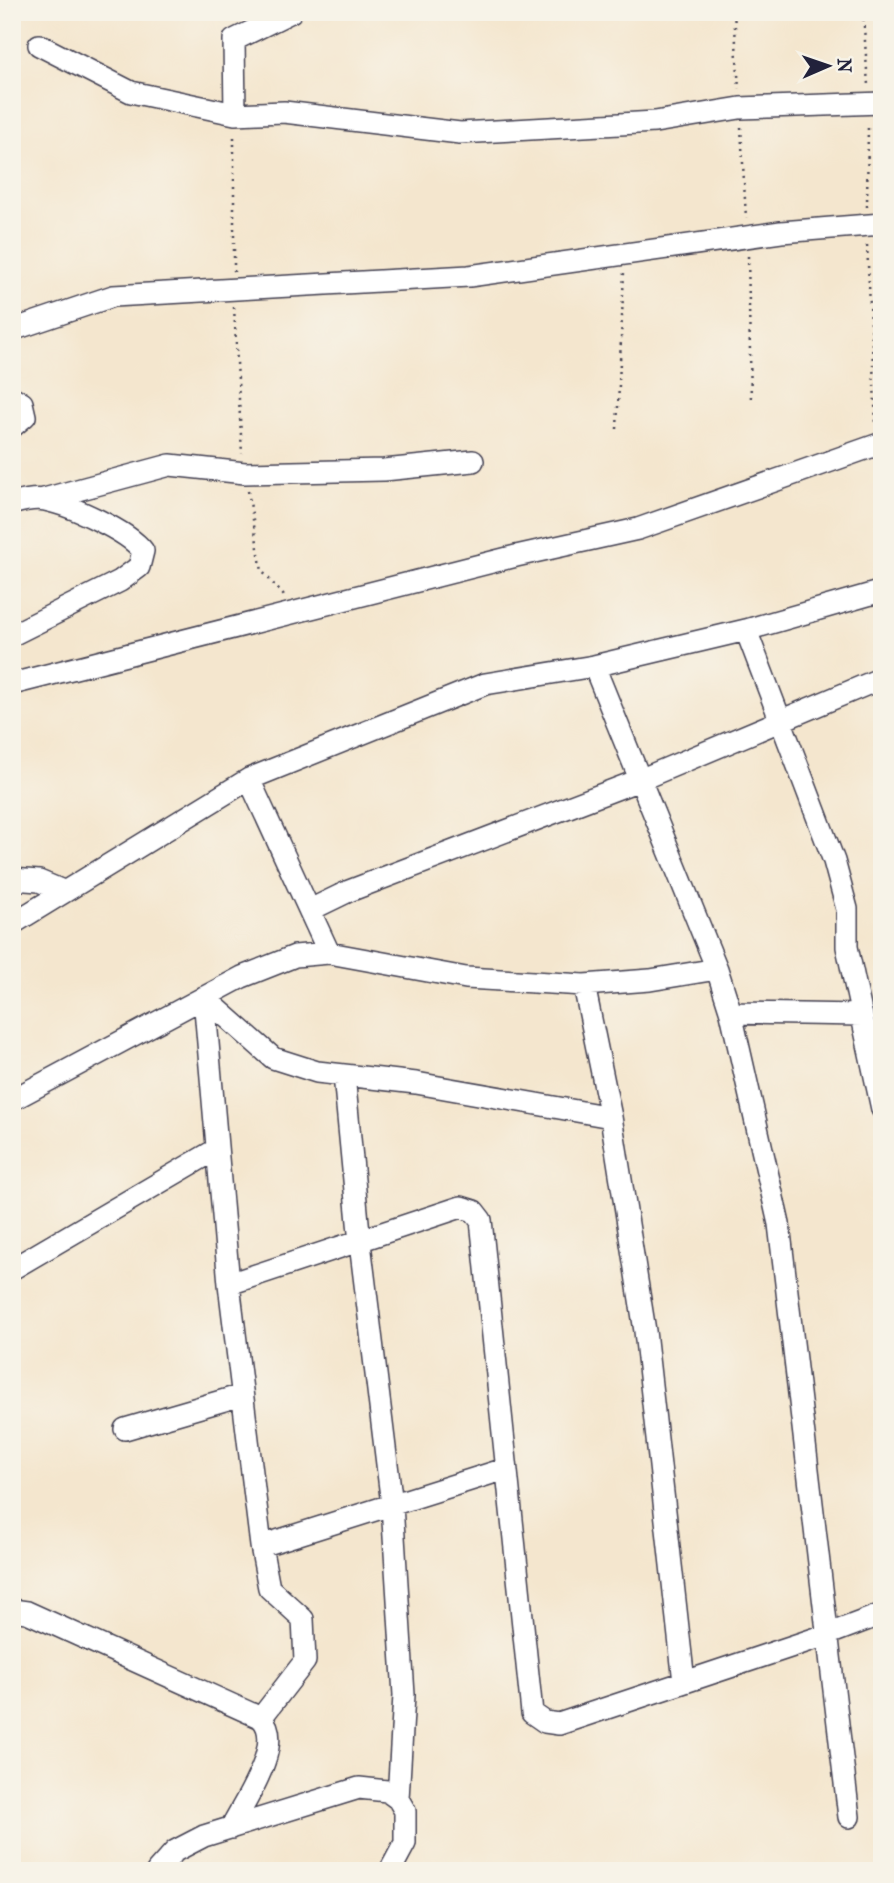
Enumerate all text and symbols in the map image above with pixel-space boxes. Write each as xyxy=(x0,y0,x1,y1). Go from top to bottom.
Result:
north arrow xyxy=(792,32,862,102)
text: N xyxy=(833,58,855,74)

